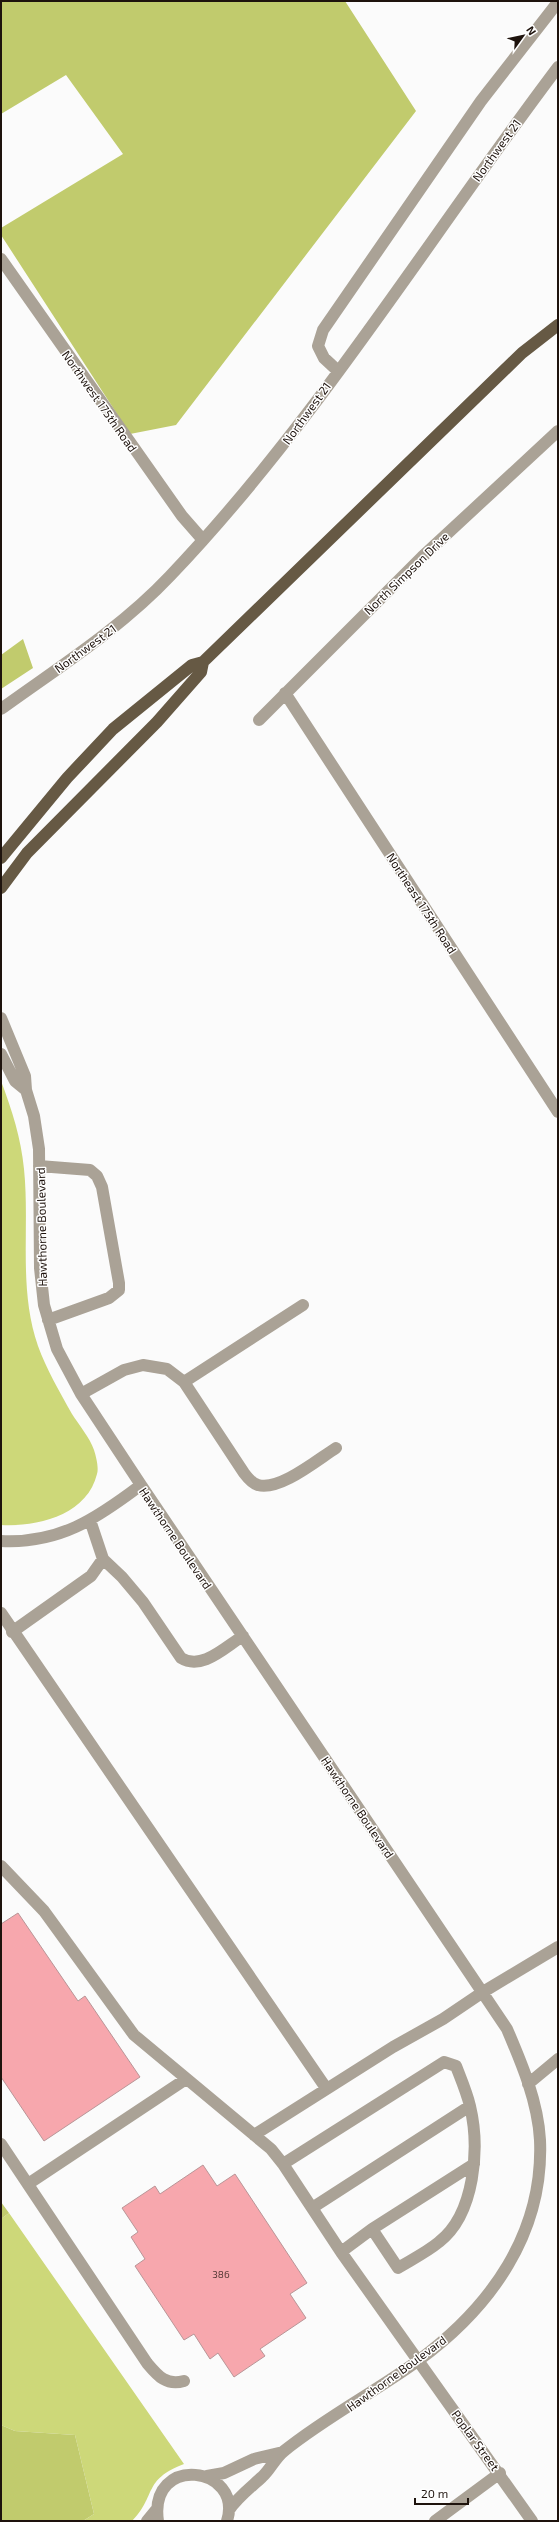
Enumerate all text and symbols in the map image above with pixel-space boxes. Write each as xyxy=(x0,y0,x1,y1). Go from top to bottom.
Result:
north arrow xyxy=(503,16,543,56)
text: N xyxy=(524,23,539,37)
street label: Northwest 21 xyxy=(469,116,523,184)
street label: Northwest 175th Road xyxy=(60,348,140,454)
street label: Northwest 21 xyxy=(279,379,333,447)
street label: North Simpson Drive xyxy=(361,529,451,617)
street label: Northwest 21 xyxy=(51,621,119,675)
street label: Northeast 175th Road xyxy=(384,850,460,956)
street label: Hawthorne Boulevard xyxy=(33,1167,49,1287)
street label: Hawthorne Boulevard xyxy=(137,1485,215,1591)
street label: Hawthorne Boulevard xyxy=(319,1754,397,1860)
house number: 386 xyxy=(212,2268,230,2280)
street label: Hawthorne Boulevard xyxy=(344,2332,448,2414)
street label: Poplar Street xyxy=(449,2407,503,2473)
scale bar xyxy=(415,2480,468,2506)
text: 20 m xyxy=(421,2486,448,2500)

